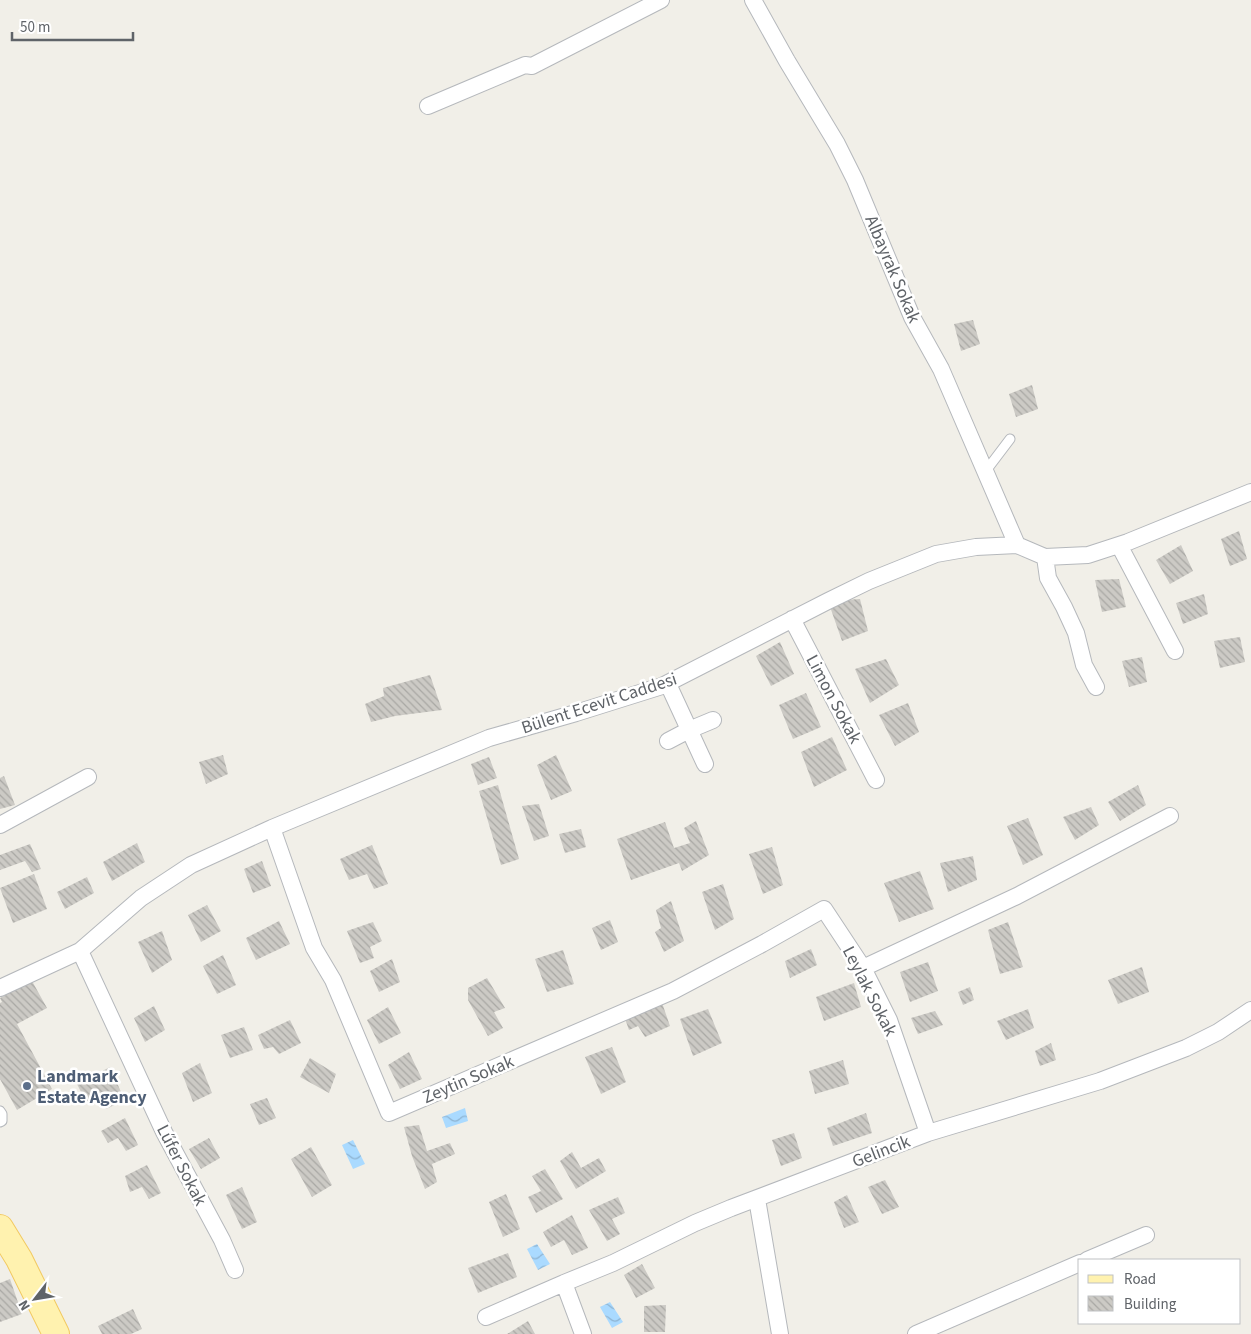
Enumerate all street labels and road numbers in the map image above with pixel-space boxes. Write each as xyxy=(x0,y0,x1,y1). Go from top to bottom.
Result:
street label: Albayrak Sokak xyxy=(859,211,927,327)
street label: Limon Sokak xyxy=(800,650,867,748)
street label: Bülent Ecevit Caddesi xyxy=(518,667,680,740)
street label: Leylak Sokak xyxy=(836,942,903,1041)
street label: Zeytin Sokak xyxy=(419,1049,518,1110)
street label: Lűfer Sokak xyxy=(150,1120,213,1210)
street label: Gelincik xyxy=(848,1129,914,1174)

